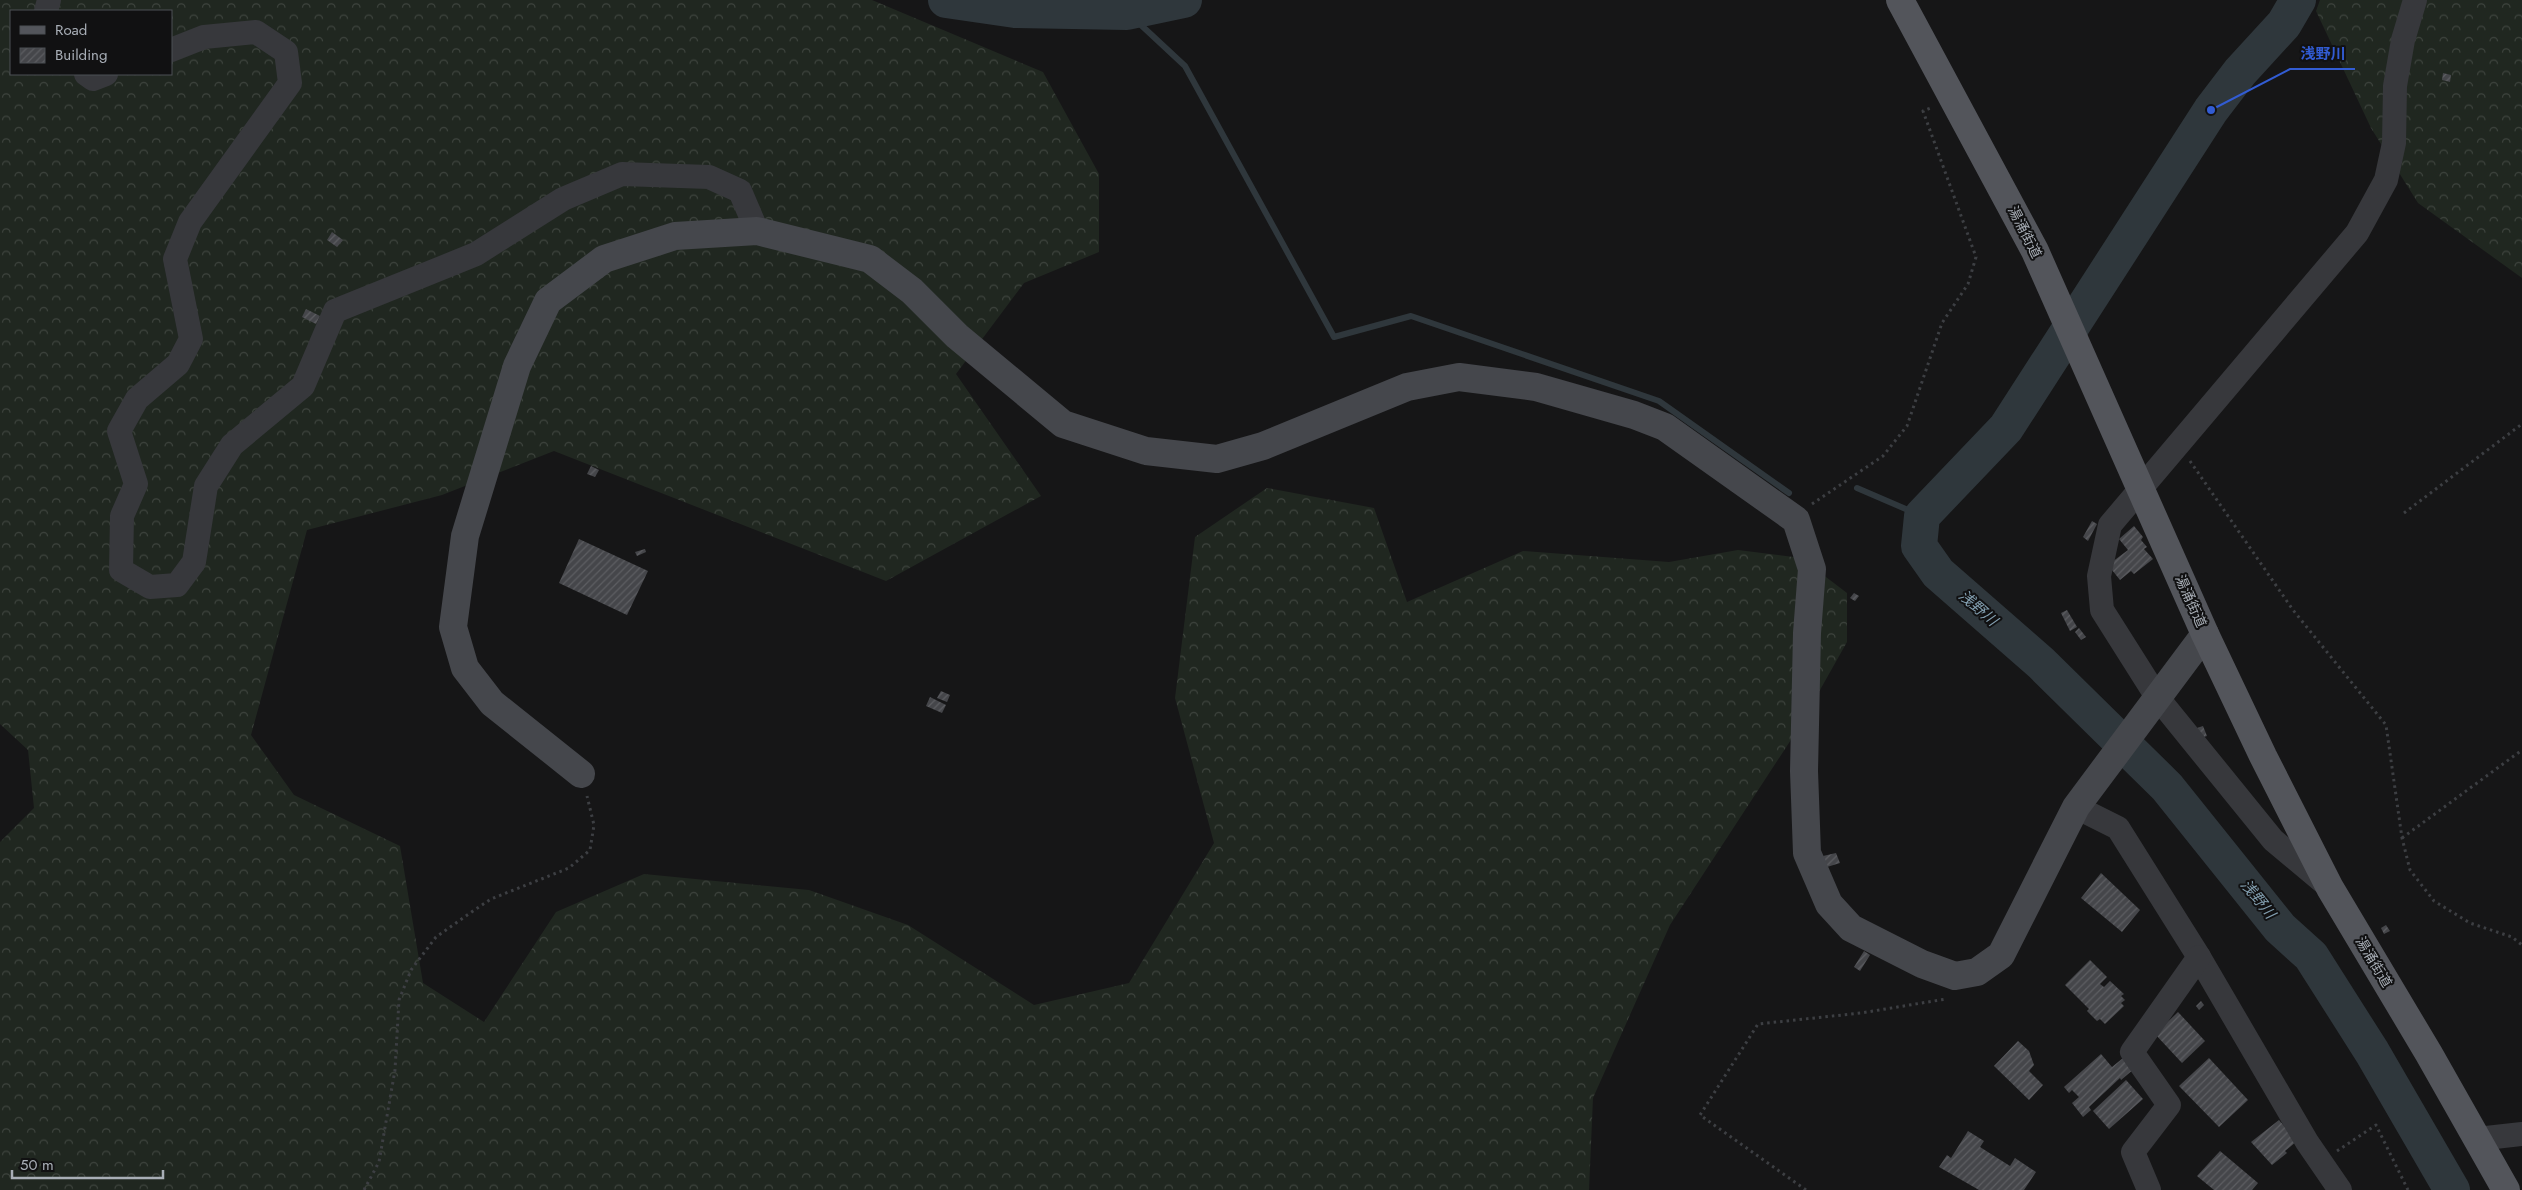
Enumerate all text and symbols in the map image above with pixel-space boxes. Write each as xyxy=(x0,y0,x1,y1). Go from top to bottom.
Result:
legend xyxy=(10,10,172,75)
text: Road xyxy=(55,19,87,41)
callout: 浅野川 xyxy=(2290,39,2355,69)
text: 浅野川 xyxy=(2300,43,2346,65)
text: Building xyxy=(55,44,107,66)
street label: 湯涌街道 xyxy=(2003,203,2047,261)
street label: 湯涌街道 xyxy=(2170,571,2212,631)
water label: 浅野川 xyxy=(1954,585,2004,632)
water label: 浅野川 xyxy=(2235,875,2282,925)
street label: 湯涌街道 xyxy=(2351,933,2397,991)
scale bar xyxy=(12,1148,164,1180)
text: 50 m xyxy=(20,1154,54,1176)

